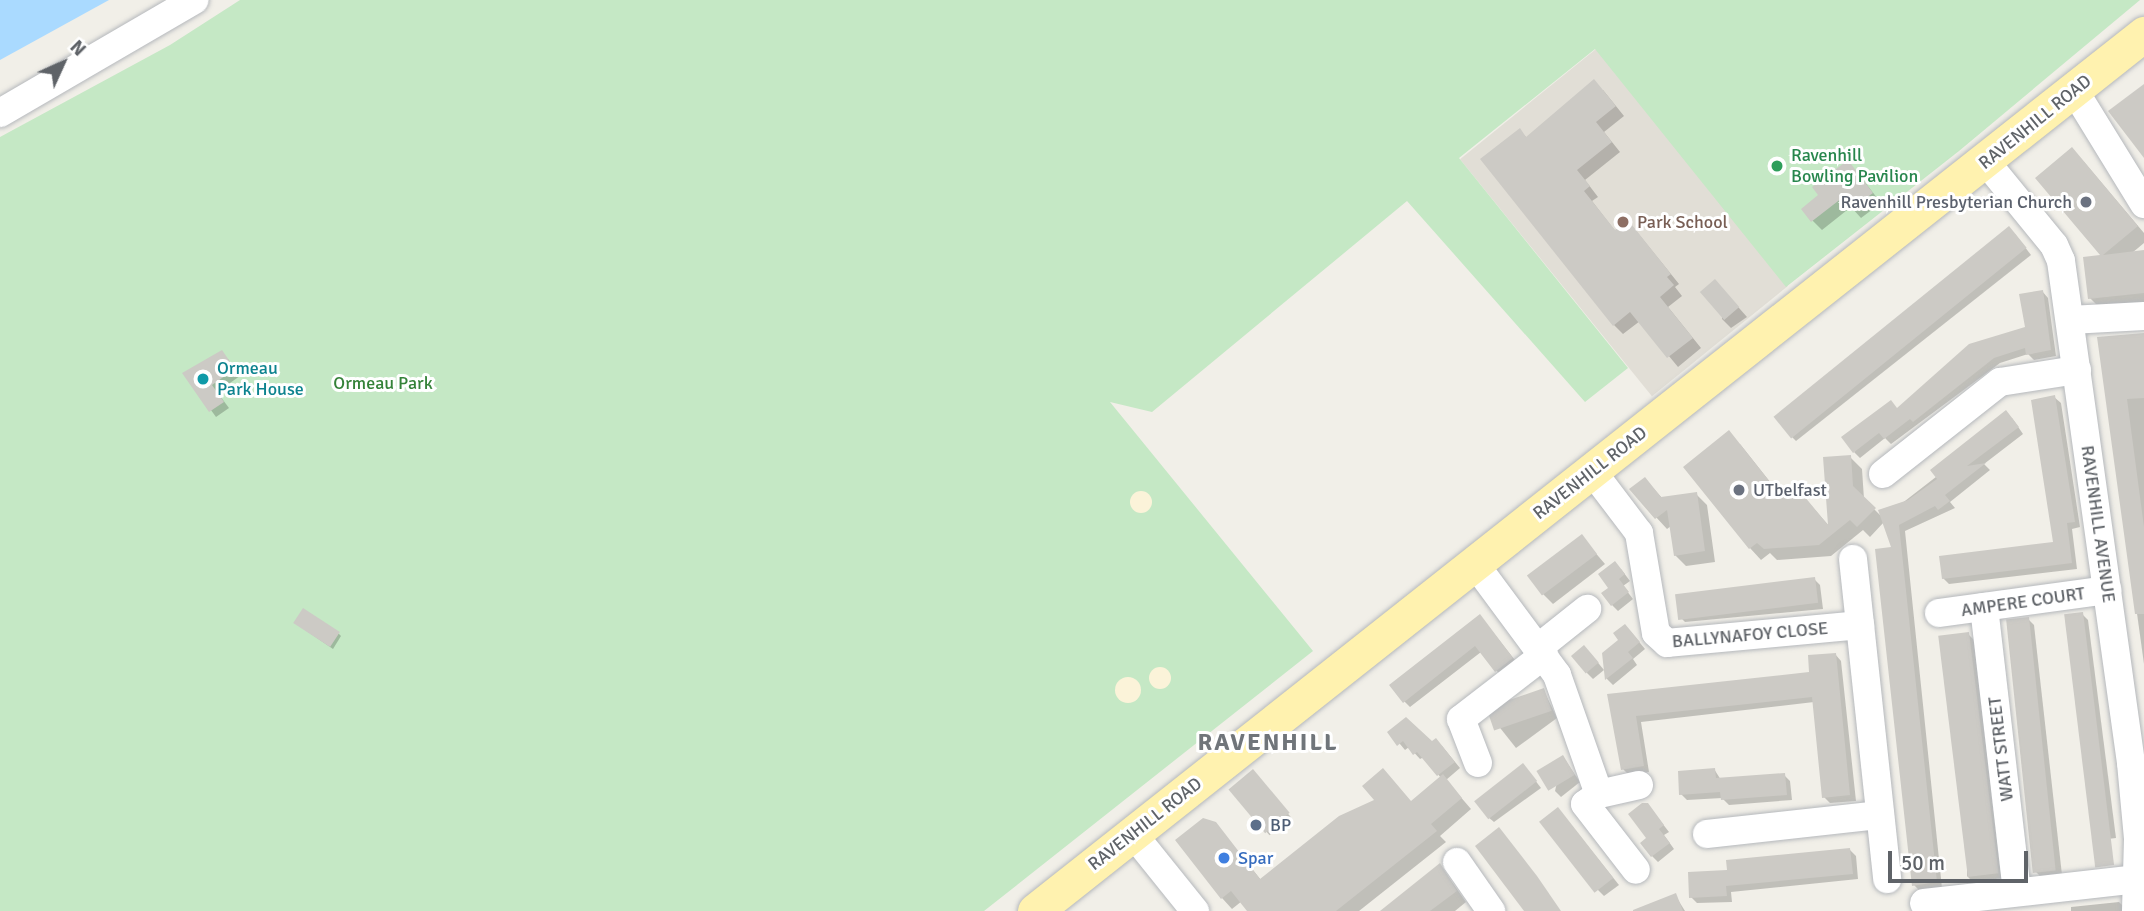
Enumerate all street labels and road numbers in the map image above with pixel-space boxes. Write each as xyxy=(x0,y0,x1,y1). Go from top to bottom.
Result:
street label: RAVENHILL ROAD xyxy=(1974,70,2096,174)
street label: RAVENHILL ROAD xyxy=(1529,422,1651,524)
street label: RAVENHILL AVENUE xyxy=(2076,444,2120,604)
street label: AMPERE COURT xyxy=(1960,583,2086,621)
street label: BALLYNAFOY CLOSE xyxy=(1671,617,1829,653)
street label: WATT STREET xyxy=(1984,695,2018,803)
street label: RAVENHILL ROAD xyxy=(1084,773,1206,875)

